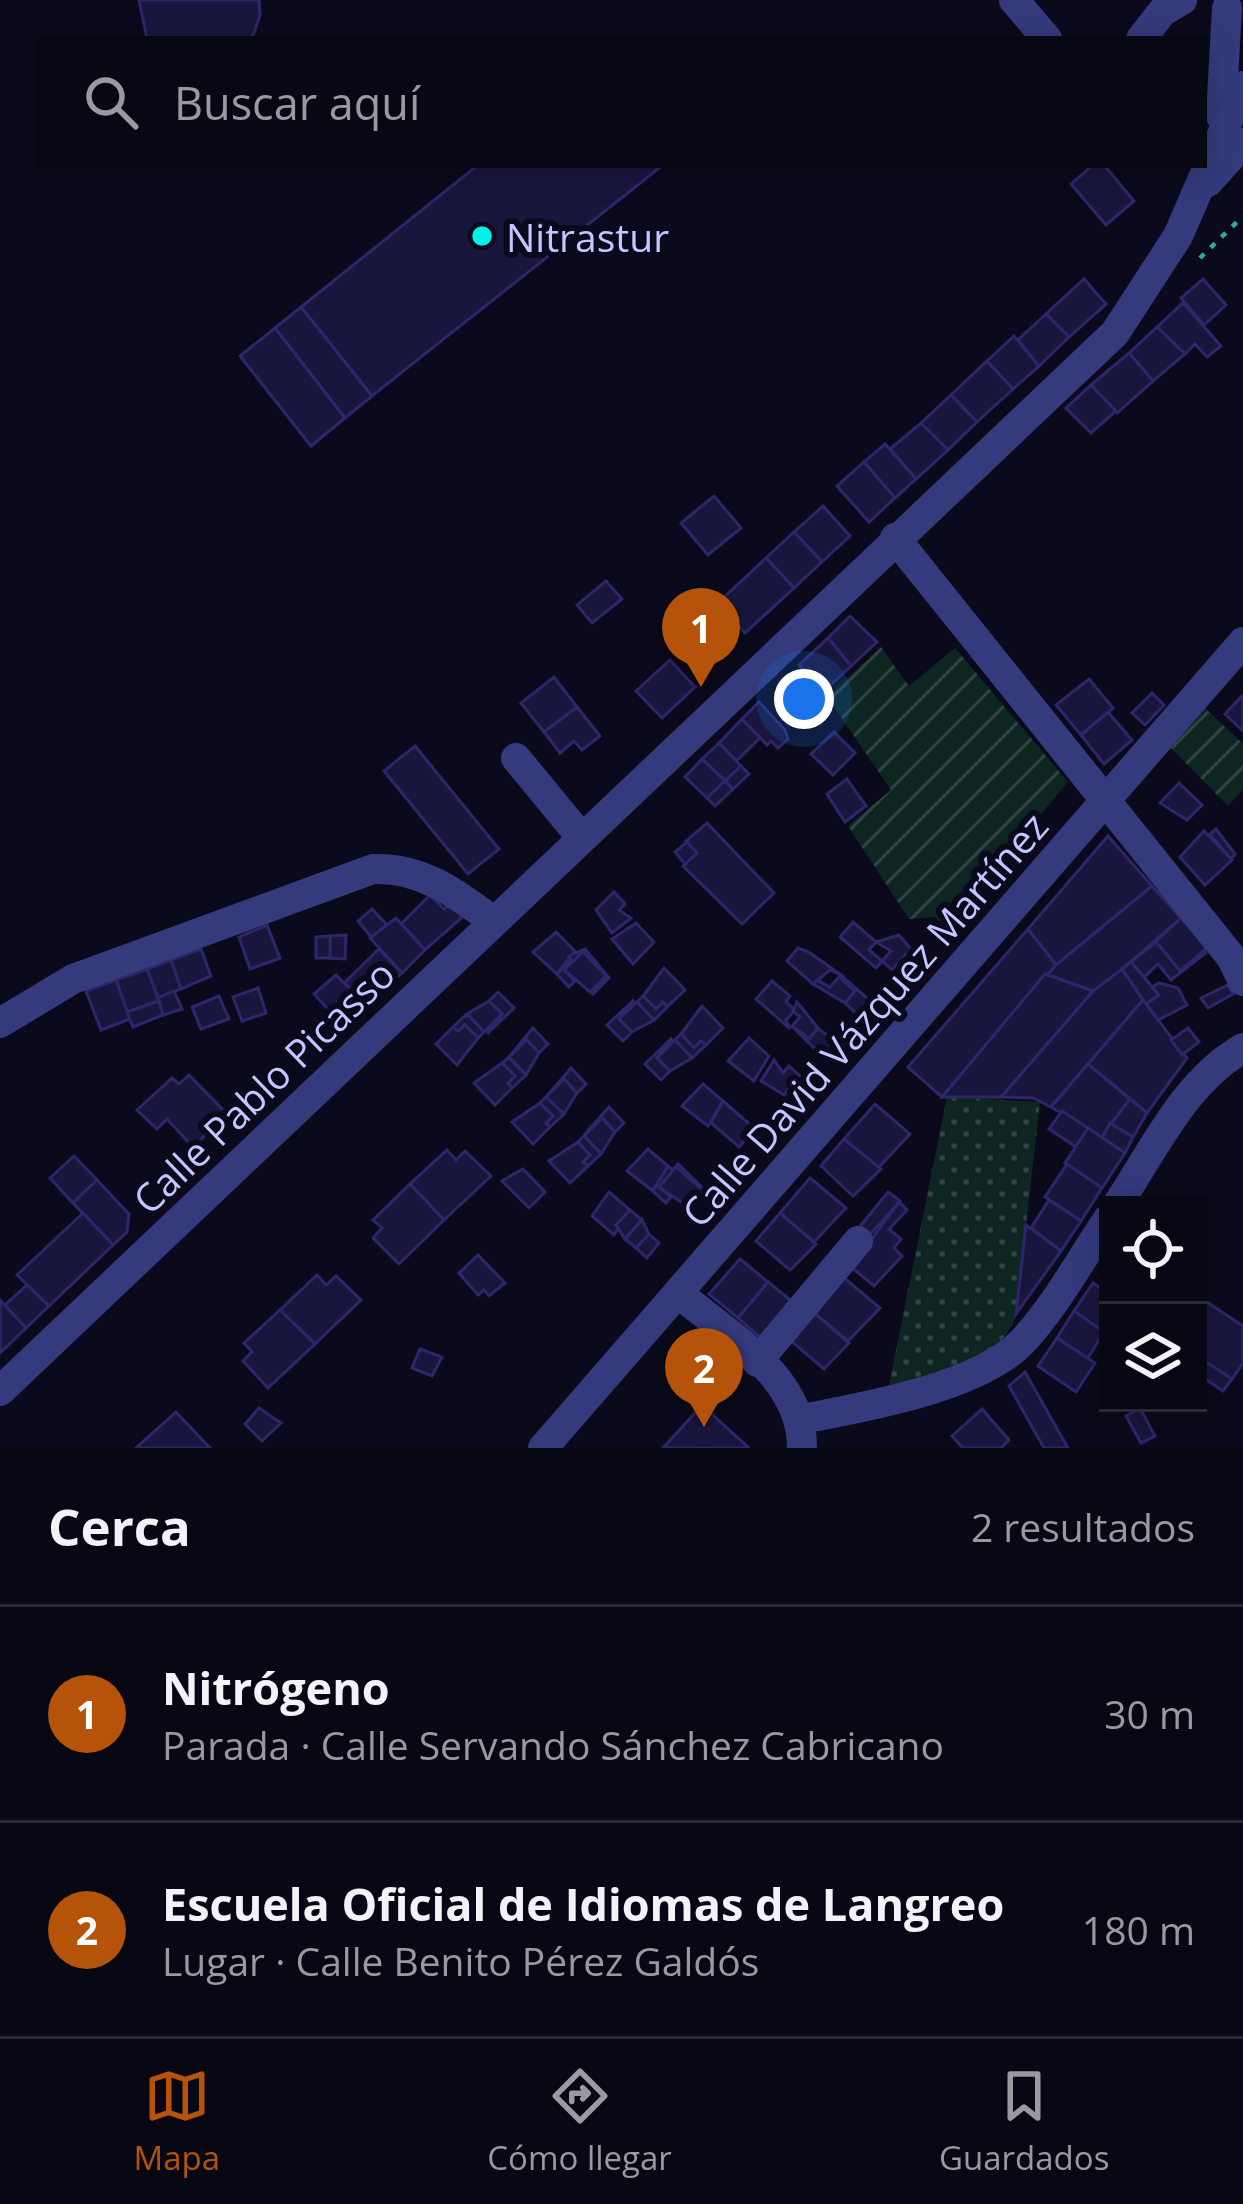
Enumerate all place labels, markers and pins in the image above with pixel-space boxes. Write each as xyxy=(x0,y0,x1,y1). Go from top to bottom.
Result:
place label: Nitrastur xyxy=(506,210,669,263)
marker: Nitrastur xyxy=(469,223,495,249)
pin: 1 xyxy=(662,588,740,687)
pin: 2 xyxy=(665,1328,743,1427)

